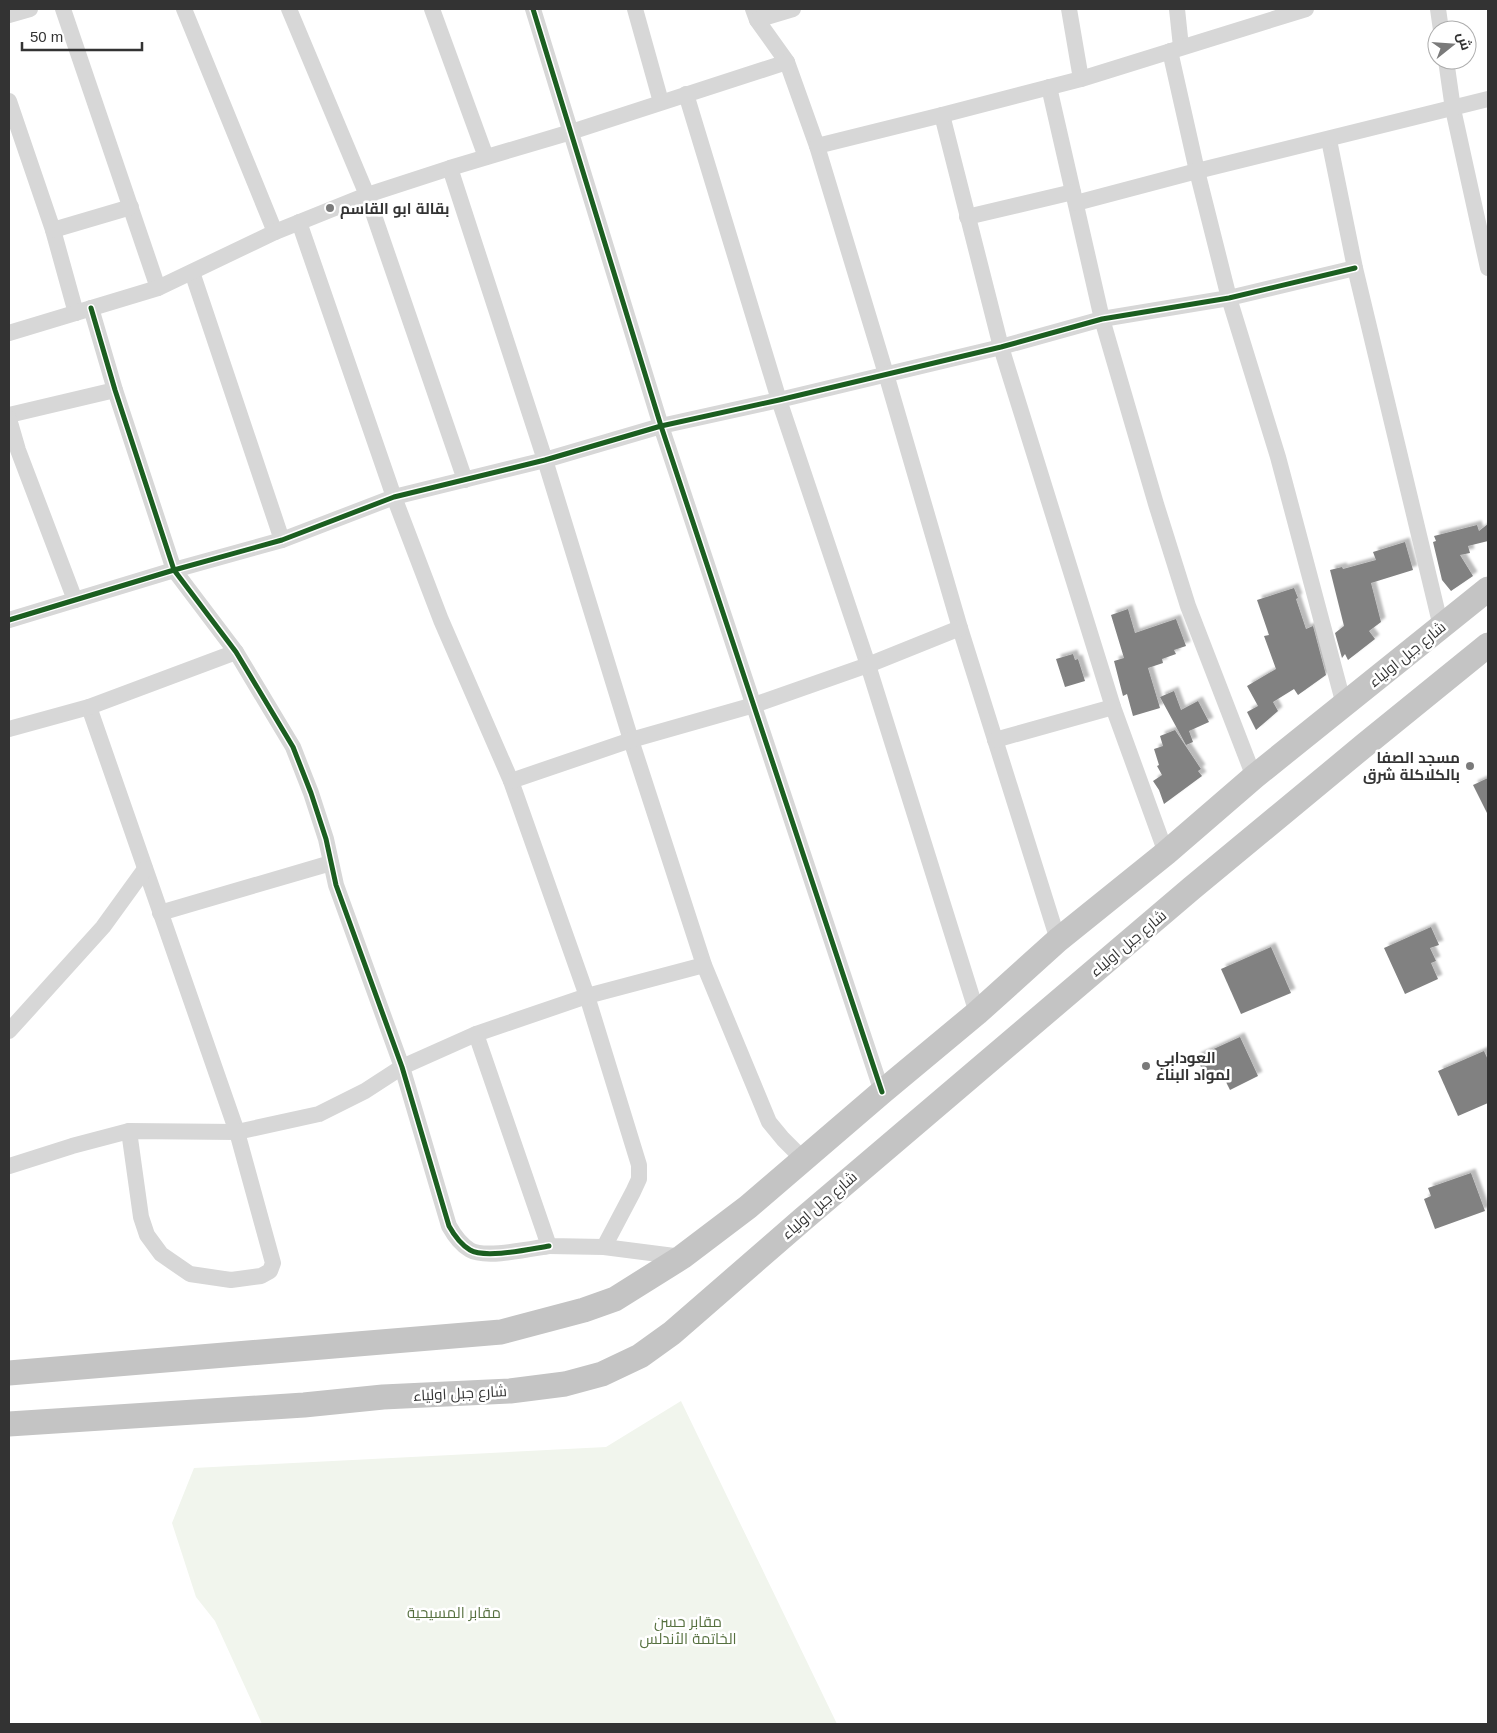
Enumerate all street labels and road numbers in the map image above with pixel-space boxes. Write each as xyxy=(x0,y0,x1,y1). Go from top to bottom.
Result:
street label: شارع جبل اولياء xyxy=(1365,618,1451,693)
street label: شارع جبل اولياء xyxy=(1087,906,1171,982)
street label: شارع جبل اولياء xyxy=(778,1168,862,1244)
street label: شارع جبل اولياء xyxy=(413,1382,508,1407)

